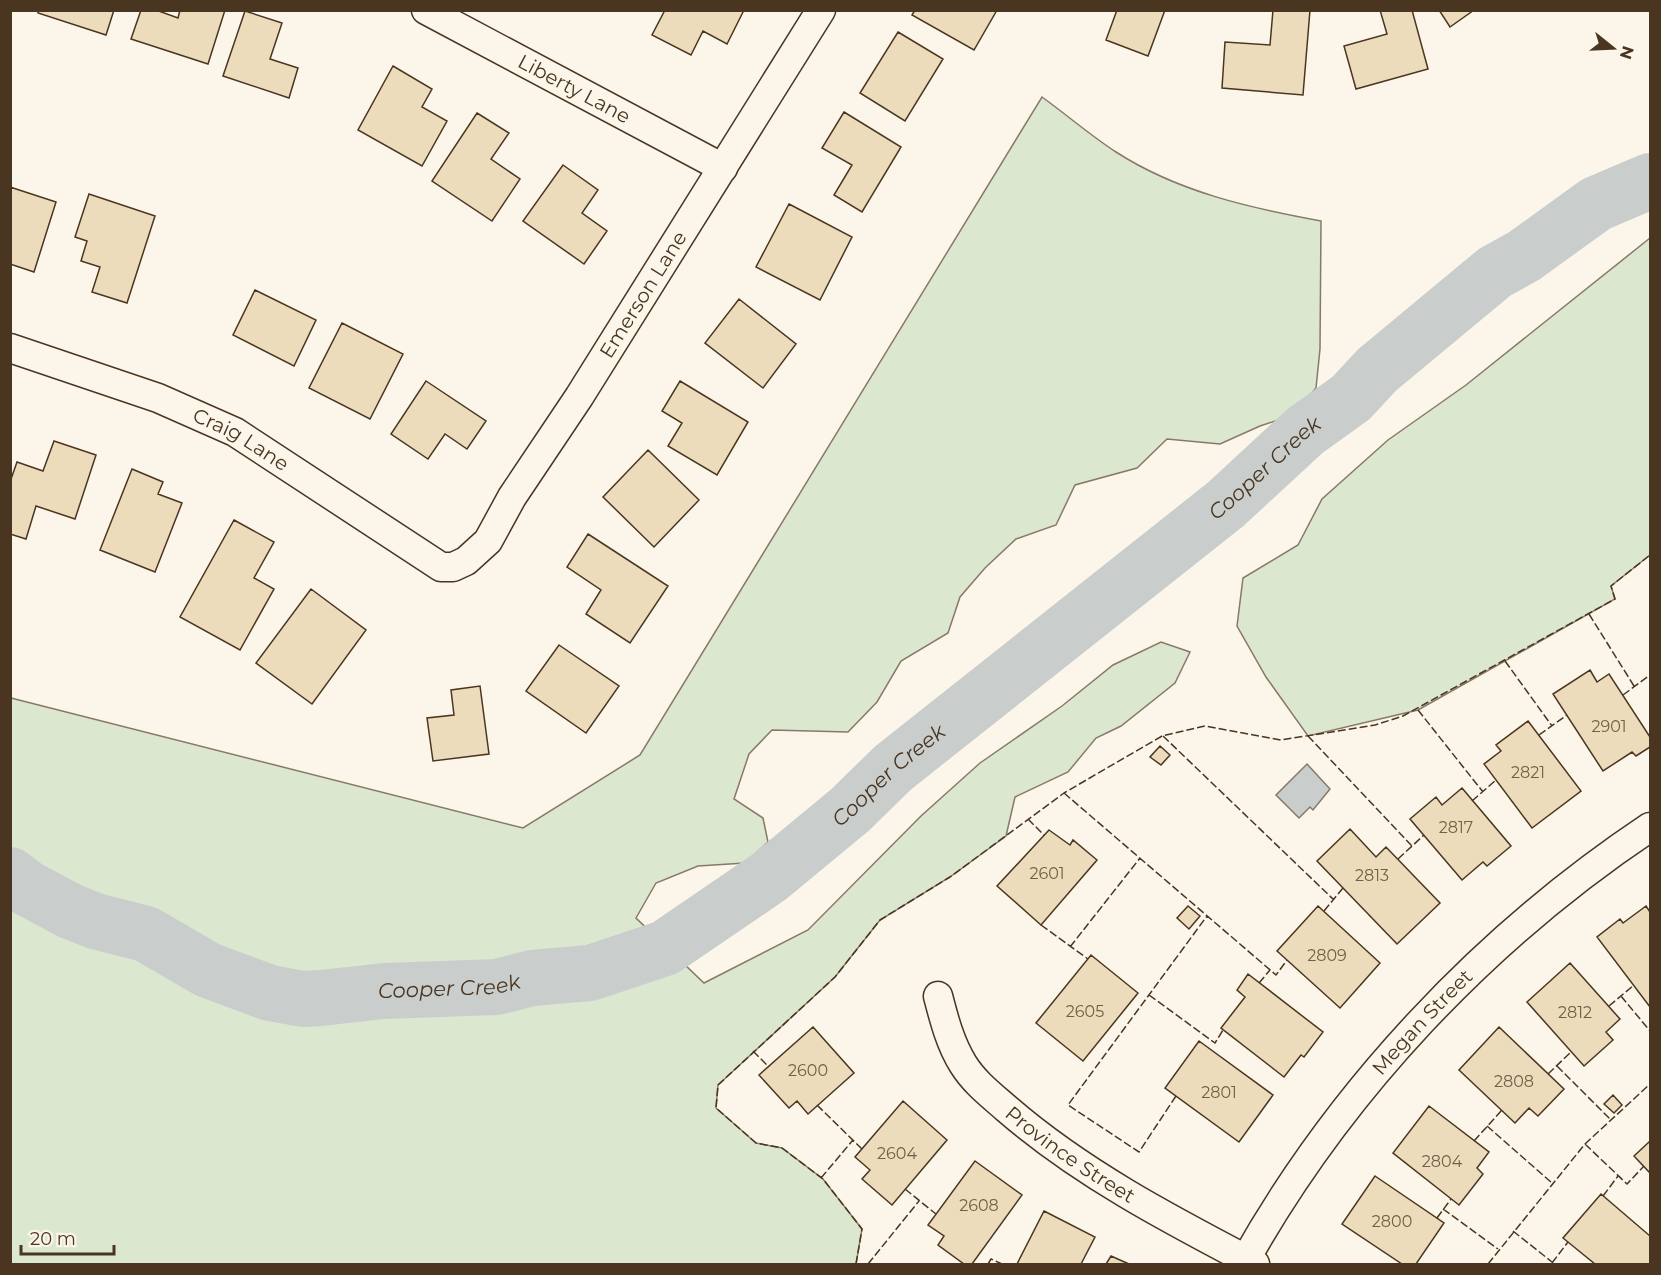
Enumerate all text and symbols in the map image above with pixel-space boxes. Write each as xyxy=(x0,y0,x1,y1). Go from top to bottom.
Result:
north arrow xyxy=(1583,18,1643,78)
text: N xyxy=(1616,43,1638,62)
street label: Liberty Lane xyxy=(514,49,635,129)
street label: Emerson Lane xyxy=(594,227,692,362)
street label: Craig Lane xyxy=(189,403,293,476)
water label: Cooper Creek xyxy=(1203,410,1327,525)
house number: 2901 xyxy=(1591,717,1627,736)
water label: Cooper Creek xyxy=(827,718,951,832)
house number: 2821 xyxy=(1511,763,1545,782)
house number: 2817 xyxy=(1439,818,1473,837)
house number: 2601 xyxy=(1029,864,1065,883)
house number: 2813 xyxy=(1355,866,1389,885)
house number: 2809 xyxy=(1307,946,1347,965)
street label: Megan Street xyxy=(1367,964,1477,1080)
water label: Cooper Creek xyxy=(378,968,525,1003)
house number: 2605 xyxy=(1066,1002,1104,1021)
house number: 2812 xyxy=(1558,1003,1592,1022)
house number: 2600 xyxy=(788,1061,828,1080)
house number: 2808 xyxy=(1494,1072,1534,1091)
house number: 2801 xyxy=(1201,1083,1237,1102)
street label: Province Street xyxy=(1001,1101,1139,1208)
house number: 2604 xyxy=(877,1144,917,1163)
house number: 2804 xyxy=(1422,1152,1463,1171)
house number: 2608 xyxy=(959,1196,999,1215)
house number: 2800 xyxy=(1372,1212,1412,1231)
scale bar xyxy=(21,1218,114,1256)
text: 20 m xyxy=(30,1228,76,1250)

